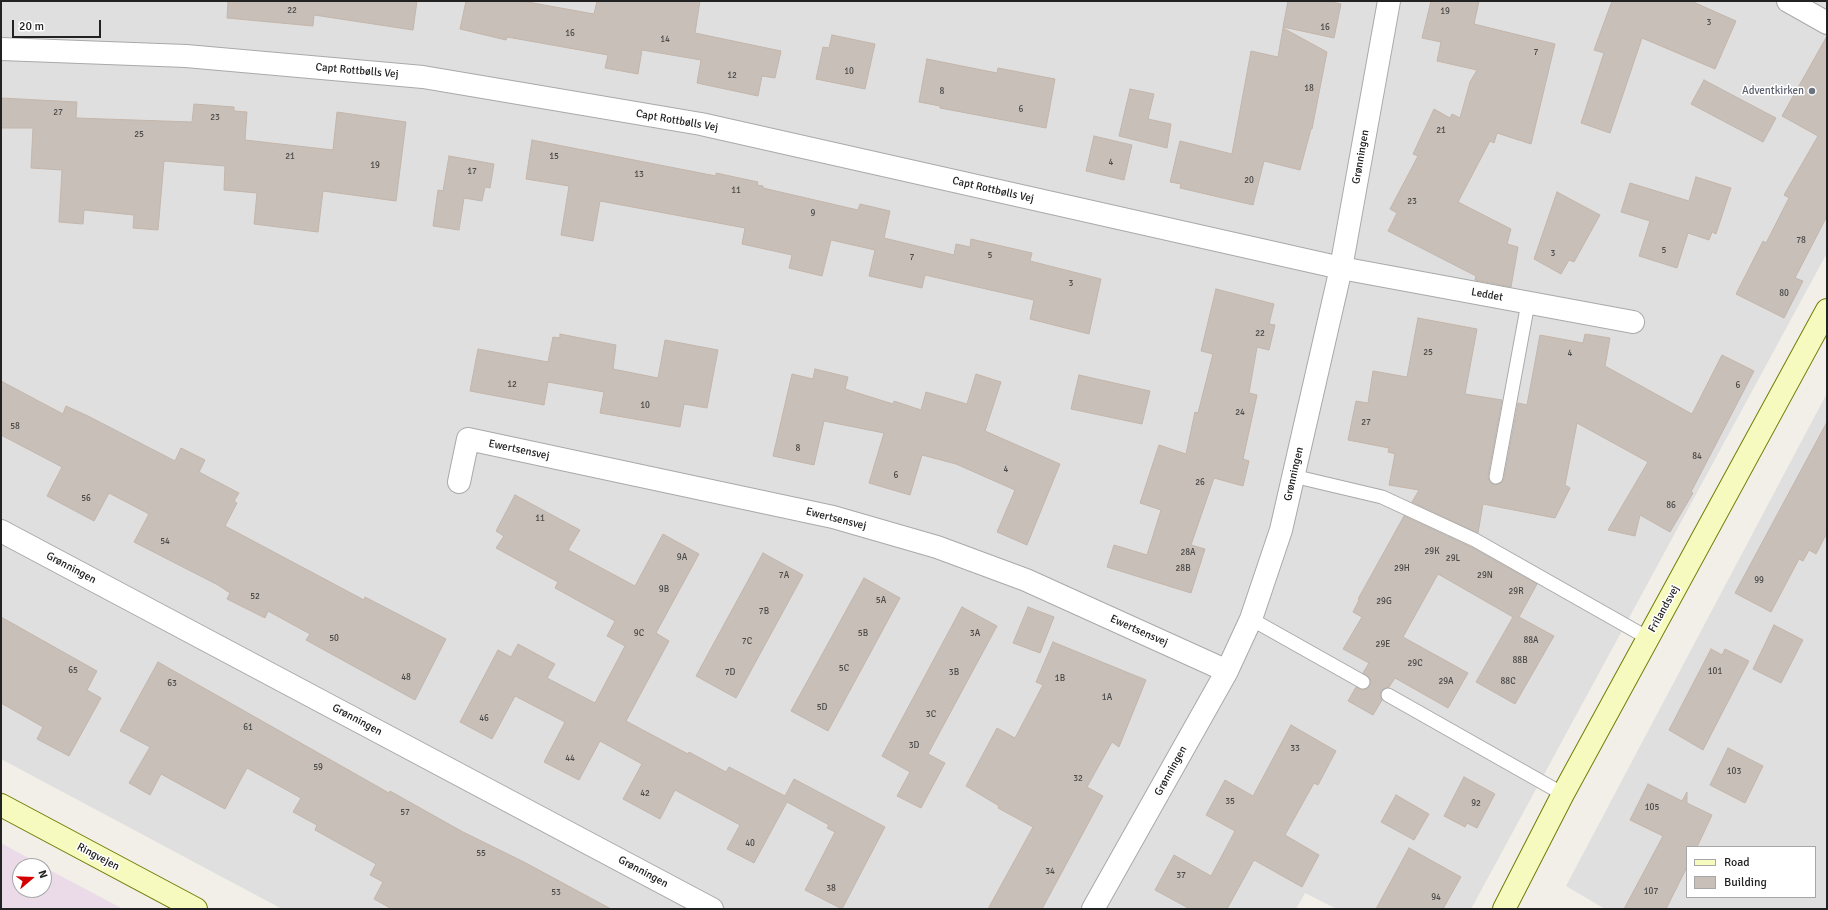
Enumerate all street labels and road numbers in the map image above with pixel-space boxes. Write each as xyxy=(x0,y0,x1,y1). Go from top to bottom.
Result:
street label: Capt Rottbølls Vej xyxy=(315,61,399,81)
street label: Capt Rottbølls Vej xyxy=(635,107,719,135)
street label: Grønningen xyxy=(1350,129,1372,185)
street label: Capt Rottbølls Vej xyxy=(951,174,1035,206)
street label: Leddet xyxy=(1470,286,1504,304)
street label: Ewertsensvej xyxy=(487,437,551,463)
street label: Grønningen xyxy=(1281,446,1307,502)
street label: Ewertsensvej xyxy=(804,505,868,533)
street label: Grønningen xyxy=(44,549,98,587)
street label: Frilandsvej xyxy=(1646,583,1682,635)
street label: Ewertsensvej xyxy=(1108,612,1170,650)
street label: Grønningen xyxy=(330,701,384,739)
street label: Grønningen xyxy=(1152,744,1190,798)
street label: Ringvejen xyxy=(74,840,122,874)
street label: Grønningen xyxy=(616,853,670,891)

